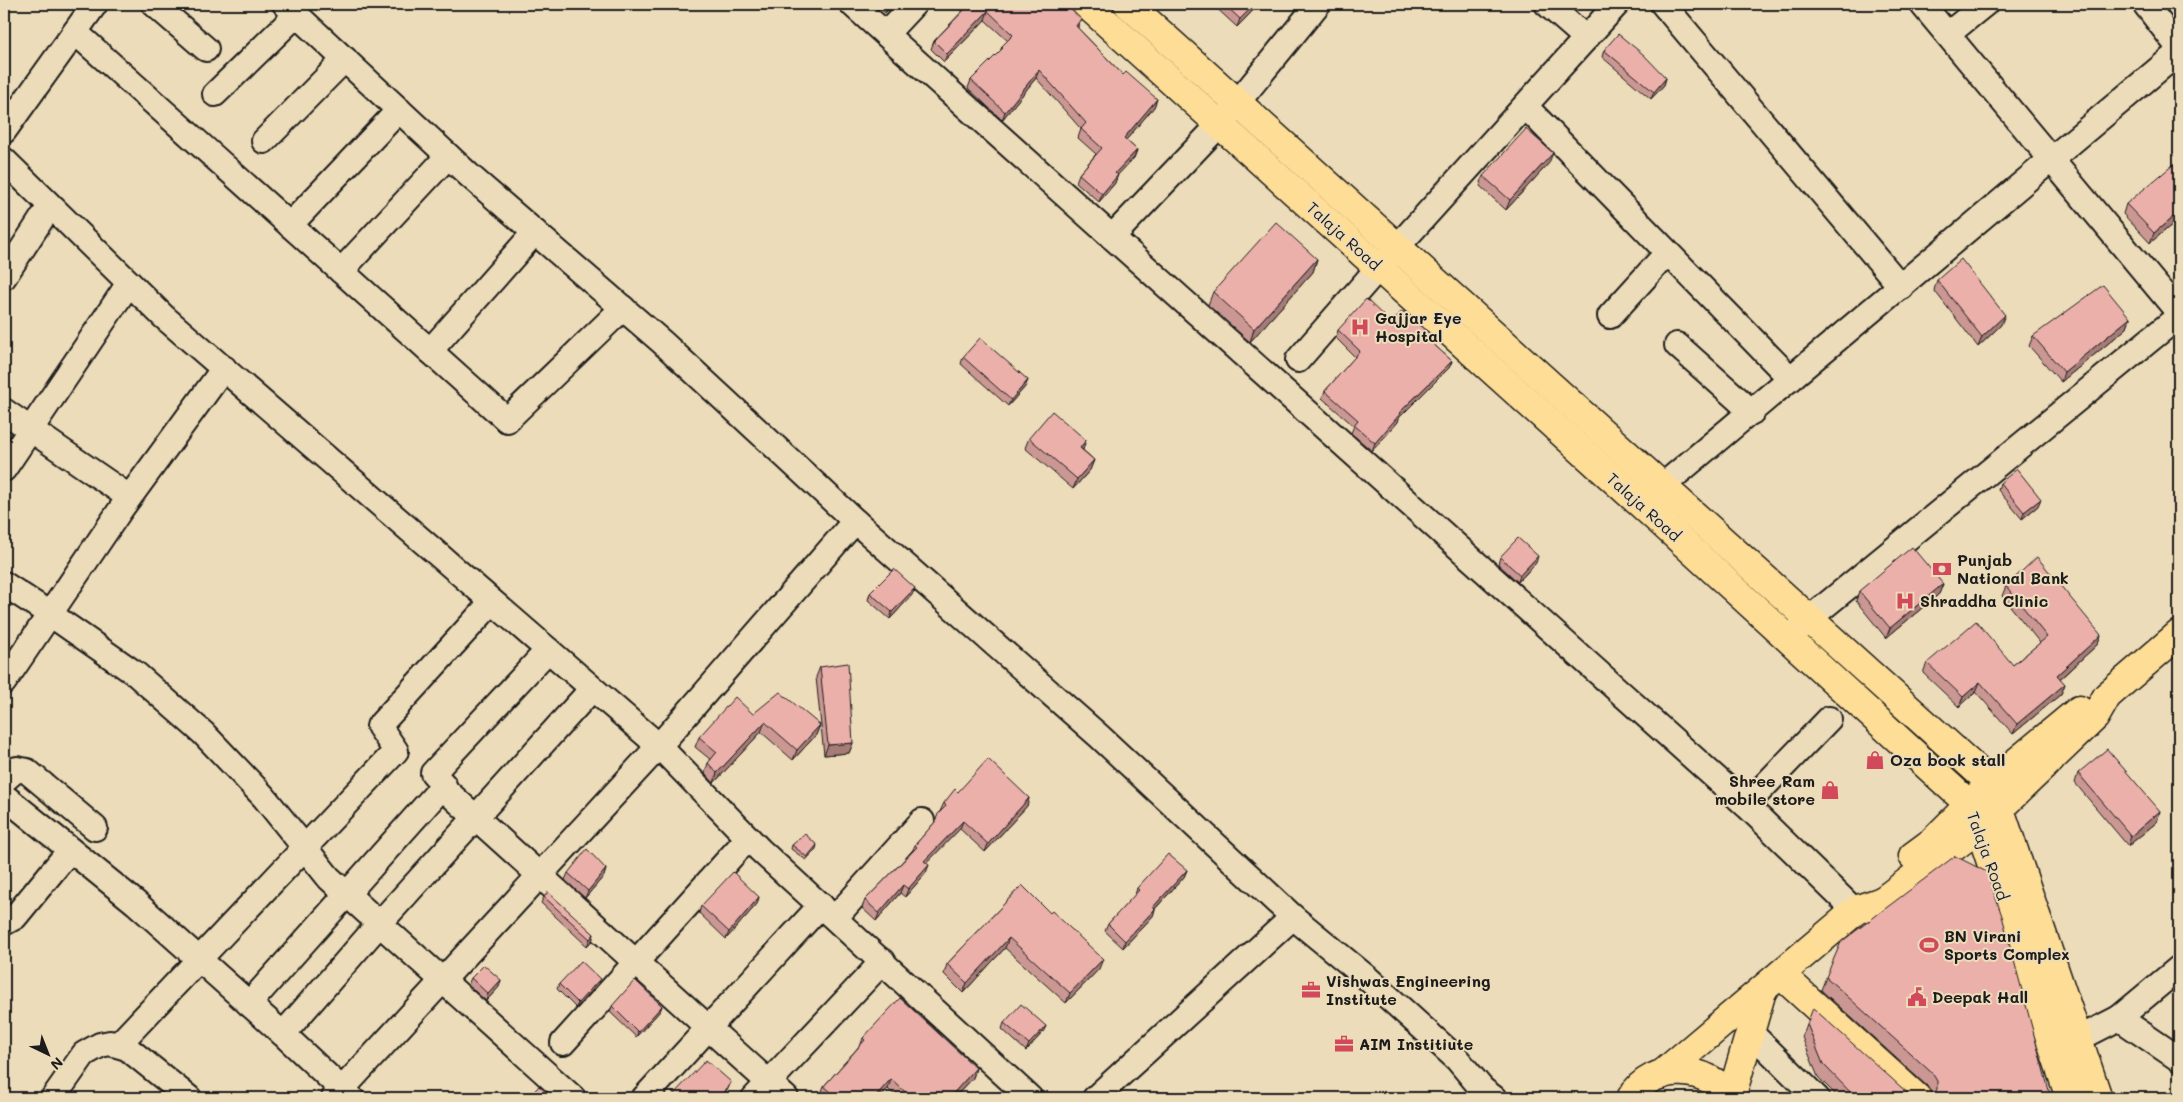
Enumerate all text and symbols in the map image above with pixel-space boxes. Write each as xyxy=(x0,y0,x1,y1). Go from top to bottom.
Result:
street label: Talaja Road xyxy=(1303,197,1386,275)
place label: Gajjar Eye Hospital xyxy=(1375,307,1462,346)
hospital icon: Gajjar Eye Hospital xyxy=(1349,316,1371,338)
street label: Talaja Road xyxy=(1603,468,1686,546)
place label: Punjab National Bank xyxy=(1957,549,2069,588)
bank icon: Punjab National Bank xyxy=(1931,558,1953,580)
hospital icon: Shraddha Clinic xyxy=(1894,590,1916,612)
place label: Shraddha Clinic xyxy=(1920,590,2048,611)
shop icon: Oza book stall xyxy=(1864,749,1886,771)
place label: Oza book stall xyxy=(1890,749,2005,770)
place label: Shree Ram mobile store xyxy=(1715,770,1815,809)
shop icon: Shree Ram mobile store xyxy=(1819,779,1841,801)
street label: Talaja Road xyxy=(1963,808,2014,903)
place label: BN Virani Sports Complex xyxy=(1944,925,2070,964)
sports icon: BN Virani Sports Complex xyxy=(1918,934,1940,956)
place label: Vishwas Engineering Institute xyxy=(1326,970,1490,1009)
office icon: Vishwas Engineering Institute xyxy=(1300,979,1322,1001)
public building icon: Deepak Hall xyxy=(1906,986,1928,1008)
place label: Deepak Hall xyxy=(1932,986,2028,1007)
north arrow xyxy=(22,1030,72,1080)
office icon: AIM Institiute xyxy=(1333,1033,1355,1055)
place label: AIM Institiute xyxy=(1359,1033,1473,1054)
text: N xyxy=(47,1053,68,1074)

